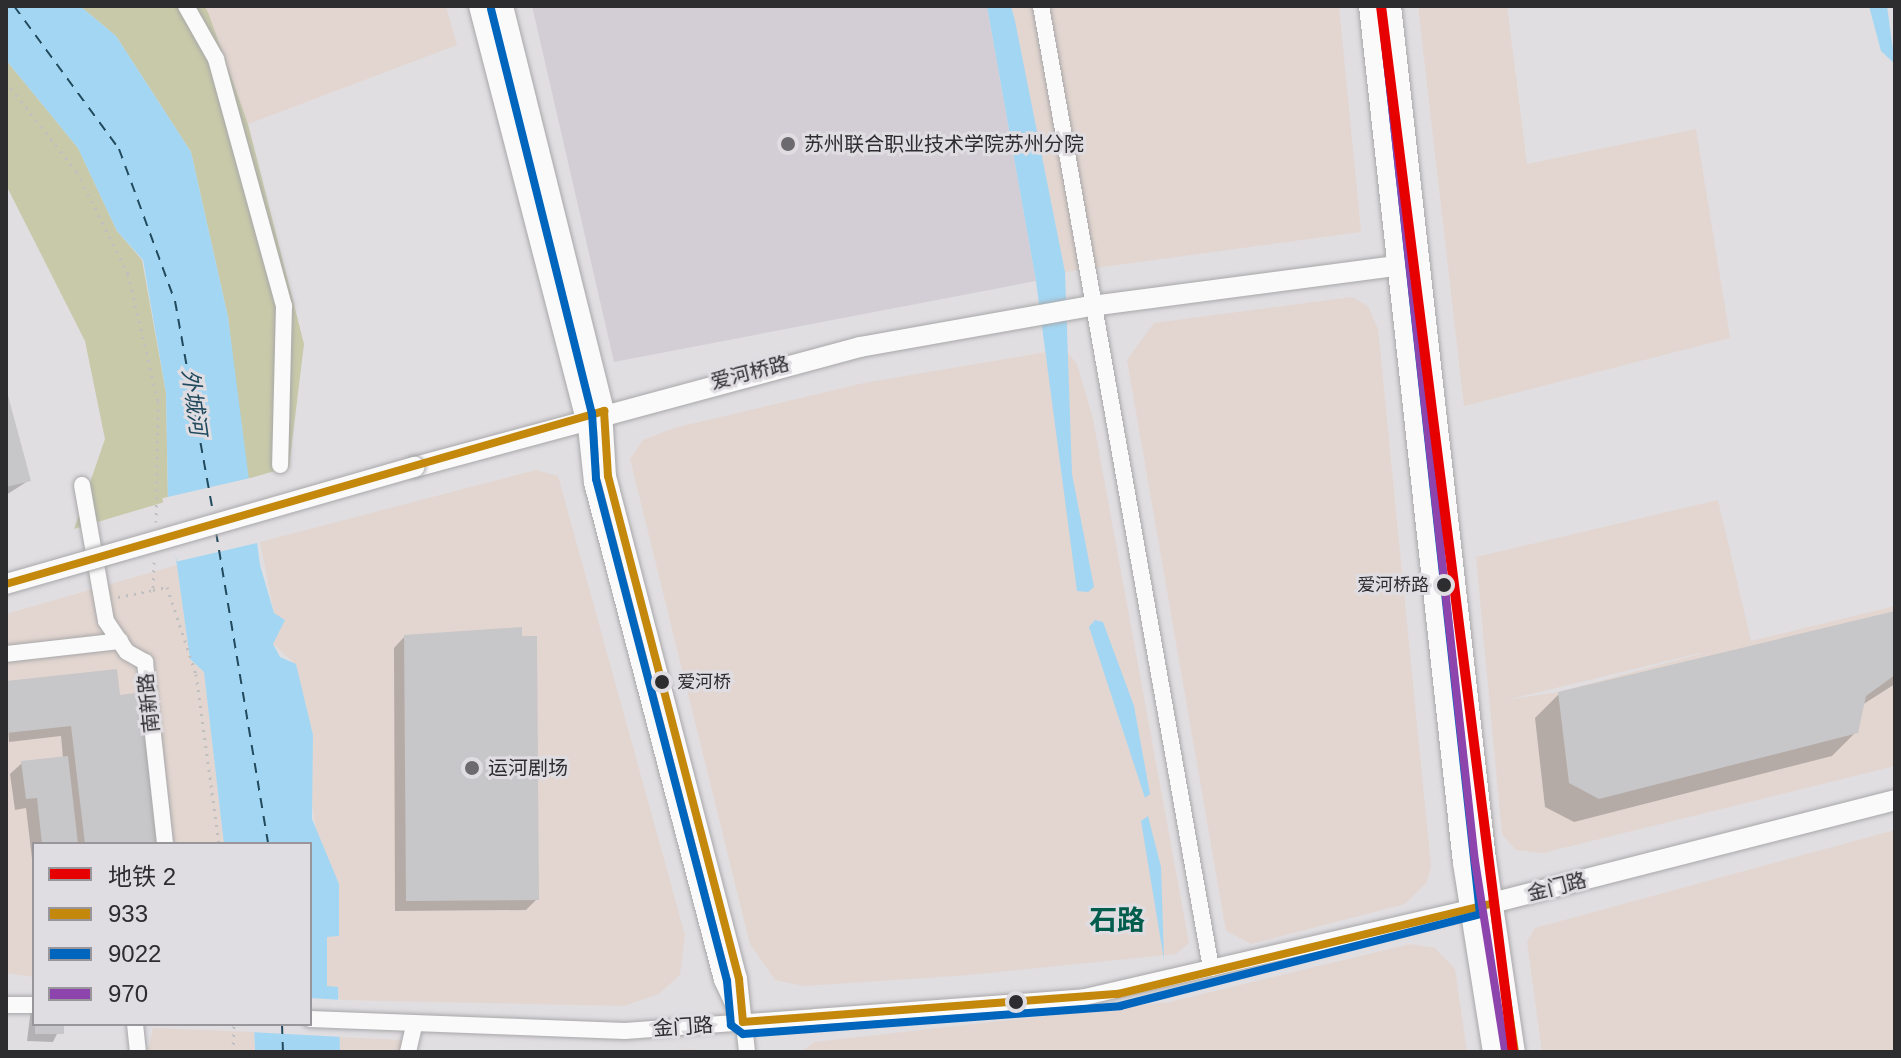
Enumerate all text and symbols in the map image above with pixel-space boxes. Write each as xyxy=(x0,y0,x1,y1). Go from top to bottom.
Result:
place label: 苏州联合职业技术学院苏州分院 xyxy=(804,132,1084,156)
marker: 苏州联合职业技术学院苏州分院 xyxy=(779,135,797,153)
street label: 爱河桥路 xyxy=(708,352,792,394)
water label: 外城河 xyxy=(176,367,212,437)
place label: 爱河桥路 xyxy=(1357,574,1429,596)
marker: 爱河桥路 xyxy=(1436,577,1452,593)
place label: 爱河桥 xyxy=(677,671,731,693)
street label: 南新路 xyxy=(134,672,164,734)
marker: 爱河桥 xyxy=(654,674,670,690)
place label: 运河剧场 xyxy=(488,756,568,780)
marker: 运河剧场 xyxy=(463,759,481,777)
legend xyxy=(32,842,312,1026)
text: 地铁 2 xyxy=(108,863,176,890)
street label: 金门路 xyxy=(1525,868,1589,906)
text: 933 xyxy=(108,900,148,927)
district label: 石路 xyxy=(1089,904,1145,938)
text: 9022 xyxy=(108,940,161,967)
text: 970 xyxy=(108,980,148,1007)
unlabelled marker xyxy=(1008,994,1024,1010)
street label: 金门路 xyxy=(652,1013,714,1041)

